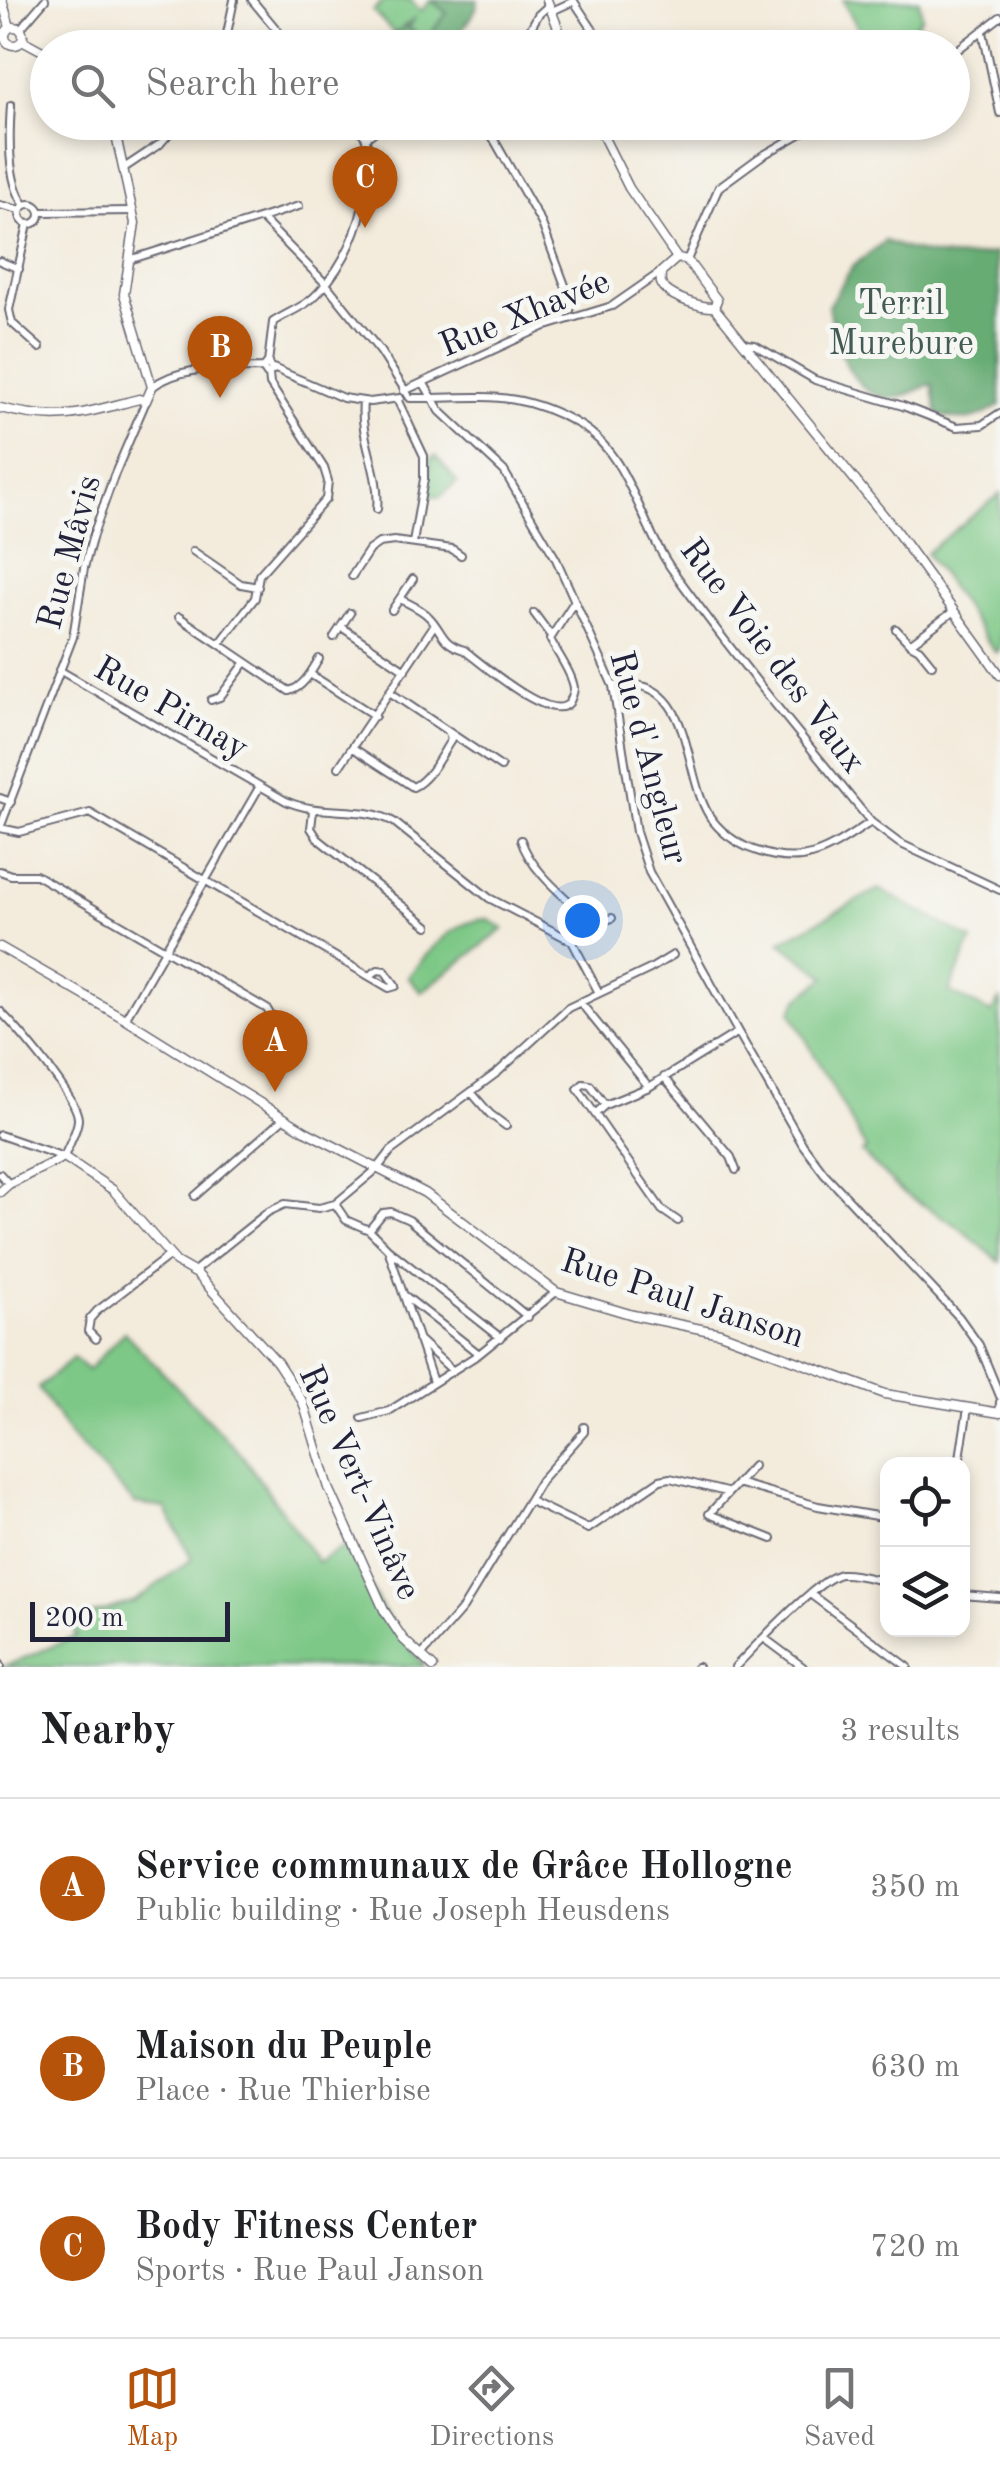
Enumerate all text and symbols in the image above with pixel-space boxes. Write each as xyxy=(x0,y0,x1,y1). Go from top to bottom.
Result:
search box xyxy=(30,30,970,140)
icon: search xyxy=(65,58,120,113)
text: Search here xyxy=(145,66,340,104)
pin: C xyxy=(332,146,398,228)
street label: Rue Xhavée xyxy=(435,264,615,364)
park label: Terril Murebure xyxy=(828,287,974,362)
pin: B xyxy=(188,316,252,398)
street label: Rue Mâvis xyxy=(33,472,108,634)
street label: Rue Voie des Vaux xyxy=(673,533,871,780)
street label: Rue d'Angleur xyxy=(602,647,693,868)
street label: Rue Pirnay xyxy=(88,651,254,767)
your location xyxy=(557,895,608,946)
pin: A xyxy=(242,1010,308,1092)
street label: Rue Paul Janson xyxy=(556,1244,808,1355)
street label: Rue Vert-Vinâve xyxy=(291,1361,426,1605)
map controls xyxy=(880,1457,970,1637)
button: locate xyxy=(880,1457,970,1547)
button: layers xyxy=(880,1547,970,1637)
scale bar xyxy=(30,1597,230,1642)
text: 200 m xyxy=(45,1605,124,1633)
text: Nearby xyxy=(40,1711,176,1753)
text: 3 results xyxy=(840,1716,960,1748)
text: Service communaux de Grâce Hollogne xyxy=(135,1849,793,1887)
text: A xyxy=(60,1872,85,1904)
text: 350 m xyxy=(870,1872,960,1904)
text: Public building · Rue Joseph Heusdens xyxy=(135,1896,670,1928)
text: Maison du Peuple xyxy=(135,2029,432,2067)
text: B xyxy=(61,2052,84,2084)
text: 630 m xyxy=(870,2052,960,2084)
text: Place · Rue Thierbise xyxy=(135,2076,431,2108)
text: Body Fitness Center xyxy=(135,2209,477,2247)
text: C xyxy=(62,2232,83,2264)
text: 720 m xyxy=(870,2232,960,2264)
text: Sports · Rue Paul Janson xyxy=(135,2256,484,2288)
tab: Map xyxy=(125,2361,180,2456)
tab: Directions xyxy=(430,2361,554,2456)
tab: Saved xyxy=(804,2361,875,2456)

